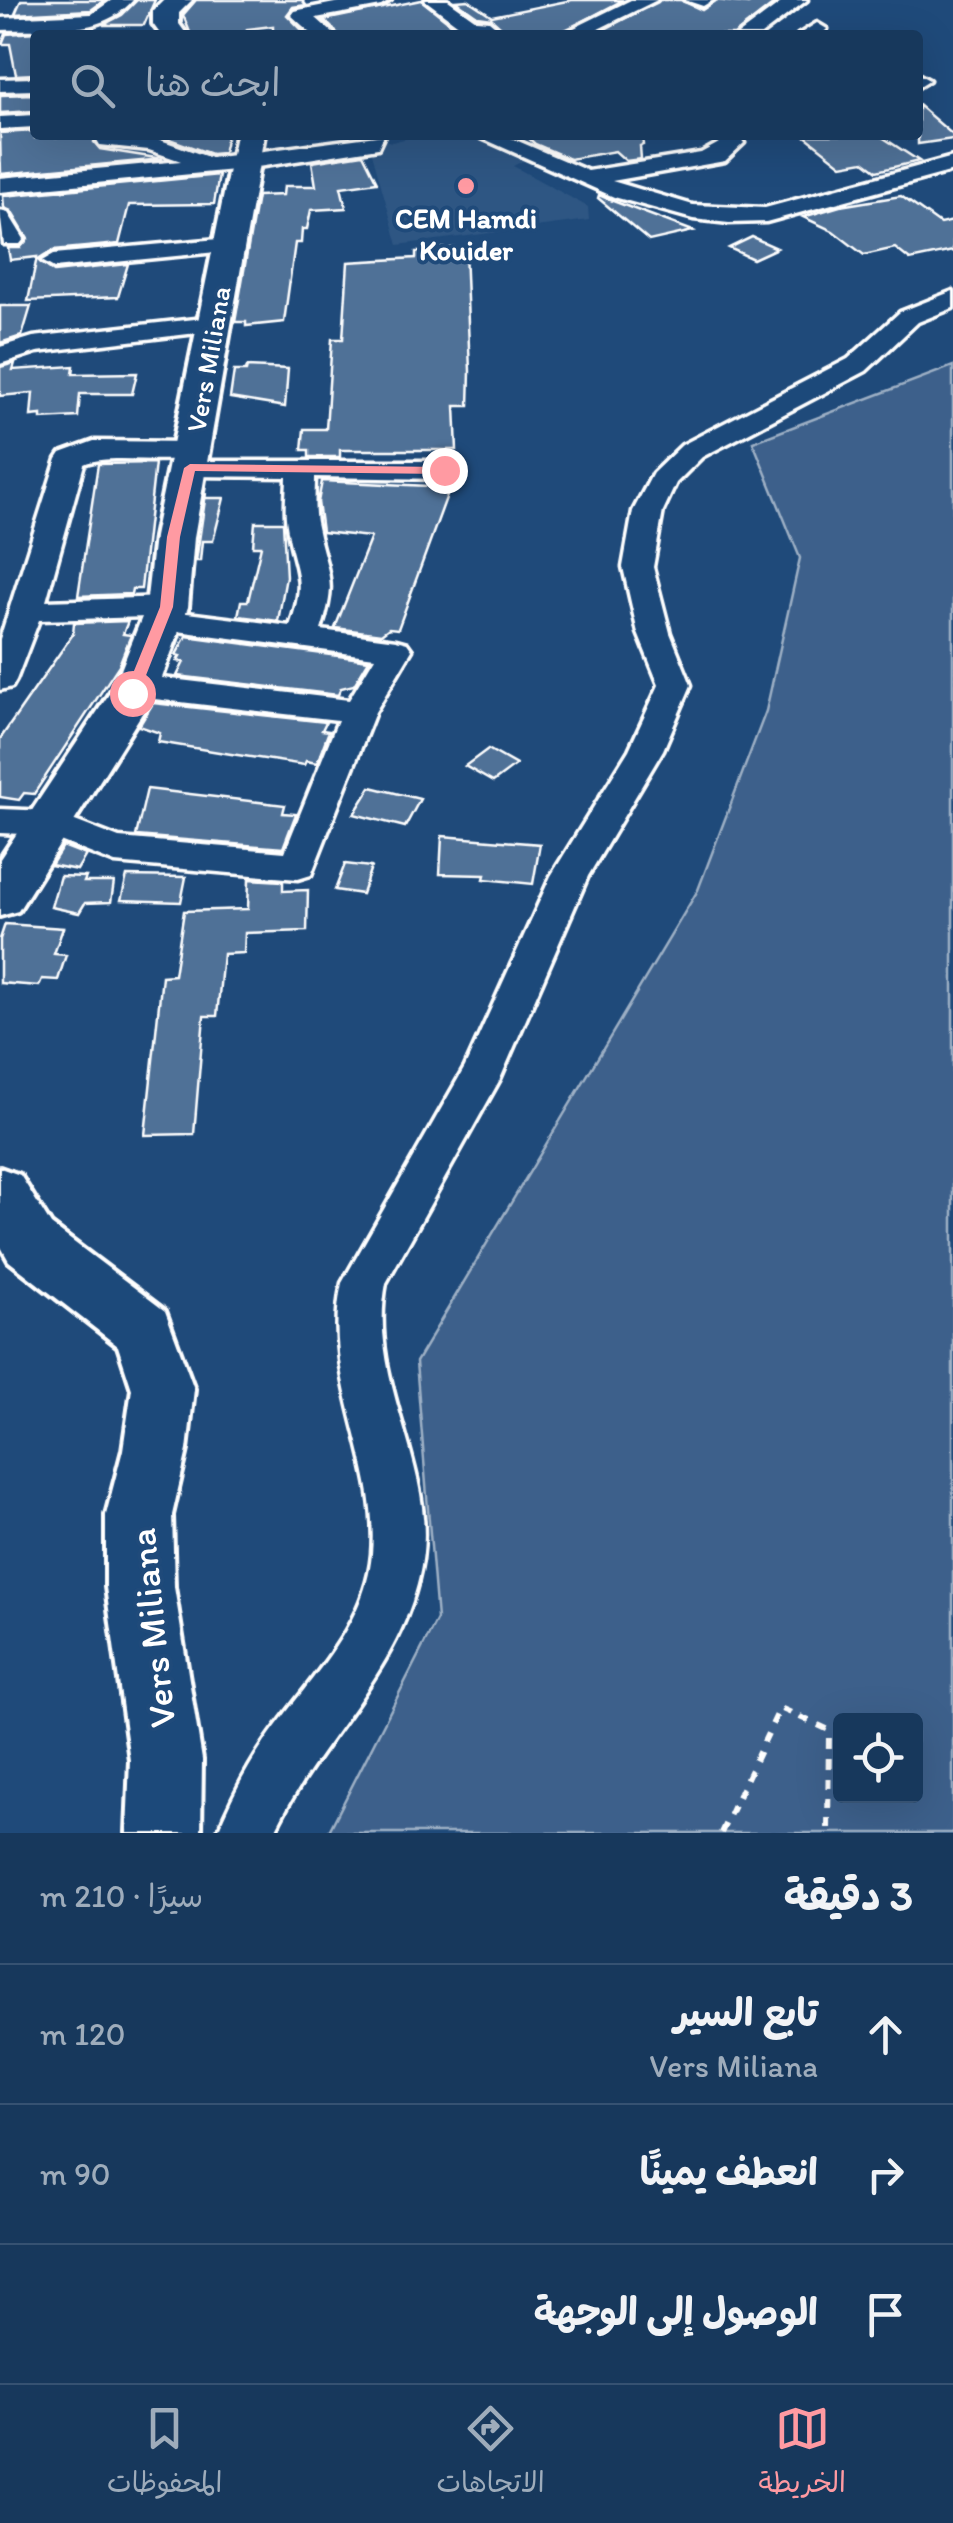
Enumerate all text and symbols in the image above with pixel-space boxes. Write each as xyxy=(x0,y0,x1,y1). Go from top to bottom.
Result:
search box xyxy=(30,30,923,140)
icon: search xyxy=(65,58,120,113)
text: ابحث هنا xyxy=(145,60,281,106)
marker: CEM Hamdi Kouider xyxy=(455,175,477,197)
place label: CEM Hamdi Kouider xyxy=(395,201,537,267)
street label: Vers Miliana xyxy=(178,283,238,435)
route end xyxy=(422,448,468,494)
route start xyxy=(110,671,156,717)
street label: Vers Miliana xyxy=(119,1526,185,1730)
map controls xyxy=(833,1713,923,1803)
button: locate xyxy=(833,1713,923,1803)
text: 3 دقيقة xyxy=(784,1870,913,1921)
text: سيرًا · 210 m xyxy=(40,1877,203,1915)
text: تابع السير xyxy=(674,1990,818,2036)
icon: ahead xyxy=(858,2007,913,2062)
text: 120 m xyxy=(40,2015,126,2053)
text: Vers Miliana xyxy=(649,2047,818,2085)
icon: right xyxy=(858,2147,913,2202)
text: انعطف يمينًا xyxy=(640,2149,818,2195)
text: 90 m xyxy=(40,2155,111,2193)
icon: arrive xyxy=(858,2287,913,2342)
text: الوصول إلى الوجهة xyxy=(534,2289,818,2335)
tab: المحفوظات xyxy=(107,2401,222,2507)
tab: الاتجاهات xyxy=(436,2401,545,2507)
tab: الخريطة xyxy=(759,2401,846,2507)

